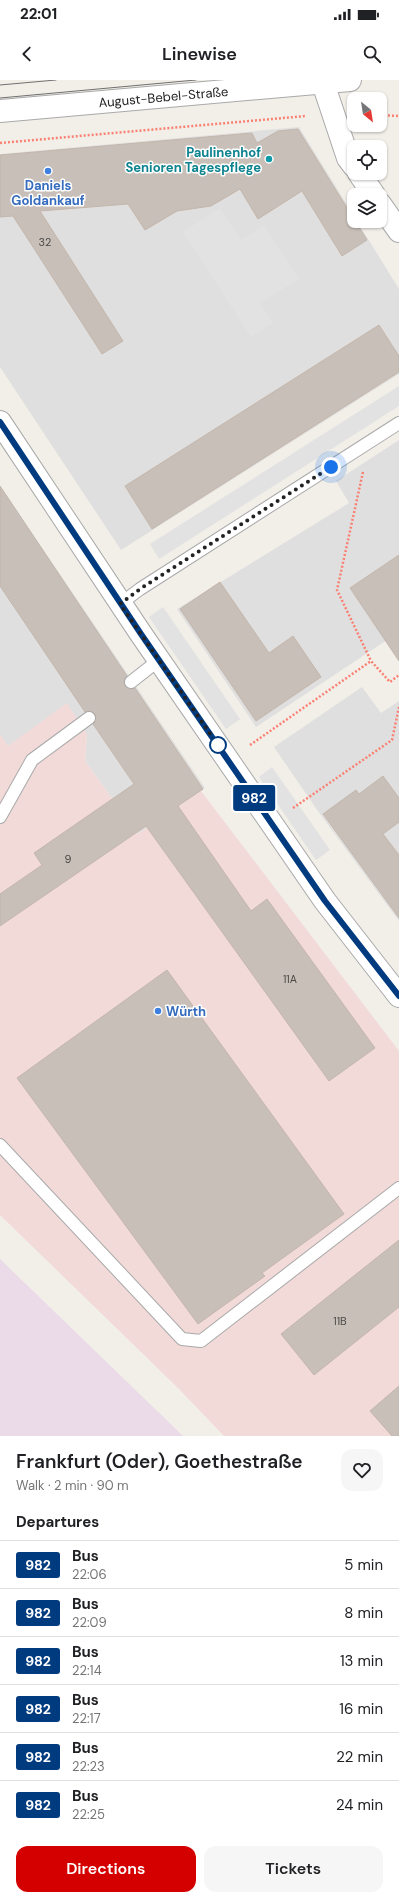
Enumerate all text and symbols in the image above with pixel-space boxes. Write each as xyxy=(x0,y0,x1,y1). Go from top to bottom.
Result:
text: 22:01 xyxy=(20,4,57,24)
text: Linewise xyxy=(162,42,237,66)
icon: back xyxy=(16,43,38,65)
icon: search xyxy=(361,43,383,65)
street label: August-Bebel-Straße xyxy=(98,83,229,111)
north arrow xyxy=(347,92,387,132)
map controls xyxy=(347,92,387,228)
button: locate xyxy=(347,140,387,180)
place label: Paulinenhof Senioren Tagespflege xyxy=(125,144,261,176)
marker: Paulinenhof Senioren Tagespflege xyxy=(264,154,274,164)
marker: Daniels Goldankauf xyxy=(43,166,53,176)
place label: Daniels Goldankauf xyxy=(11,177,85,209)
button: layers xyxy=(347,188,387,228)
house number: 32 xyxy=(39,235,51,249)
your location xyxy=(321,457,341,477)
unlabelled marker xyxy=(209,736,227,754)
line badge: 982 xyxy=(231,785,277,811)
text: 982 xyxy=(241,789,267,807)
house number: 9 xyxy=(65,852,72,866)
house number: 11A xyxy=(283,972,297,986)
place label: Würth xyxy=(166,1003,206,1020)
marker: Würth xyxy=(153,1006,163,1016)
house number: 11B xyxy=(333,1314,347,1328)
text: Frankfurt (Oder), Goethestraße xyxy=(16,1449,303,1474)
button: heart xyxy=(341,1449,383,1491)
text: Walk · 2 min · 90 m xyxy=(16,1477,129,1494)
text: Departures xyxy=(16,1512,99,1532)
text: Bus xyxy=(72,1546,99,1566)
text: 5 min xyxy=(344,1555,383,1575)
text: 982 xyxy=(25,1556,51,1574)
text: 22:06 xyxy=(72,1566,107,1583)
text: Bus xyxy=(72,1594,99,1614)
text: 8 min xyxy=(344,1603,383,1623)
text: 982 xyxy=(25,1604,51,1622)
text: 22:09 xyxy=(72,1614,107,1631)
text: Bus xyxy=(72,1642,99,1662)
text: 13 min xyxy=(340,1651,383,1671)
text: 982 xyxy=(25,1652,51,1670)
text: 22:14 xyxy=(72,1662,102,1679)
text: Bus xyxy=(72,1690,99,1710)
text: 16 min xyxy=(339,1699,383,1719)
text: 982 xyxy=(25,1700,51,1718)
text: 22:17 xyxy=(72,1710,101,1727)
text: Bus xyxy=(72,1738,99,1758)
text: 22 min xyxy=(336,1747,383,1767)
text: 982 xyxy=(25,1748,51,1766)
text: 22:23 xyxy=(72,1758,105,1775)
text: Bus xyxy=(72,1786,99,1806)
text: 24 min xyxy=(336,1795,383,1815)
text: 982 xyxy=(25,1796,51,1814)
text: 22:25 xyxy=(72,1806,105,1823)
button: Directions xyxy=(16,1846,196,1892)
button: Tickets xyxy=(204,1846,383,1892)

